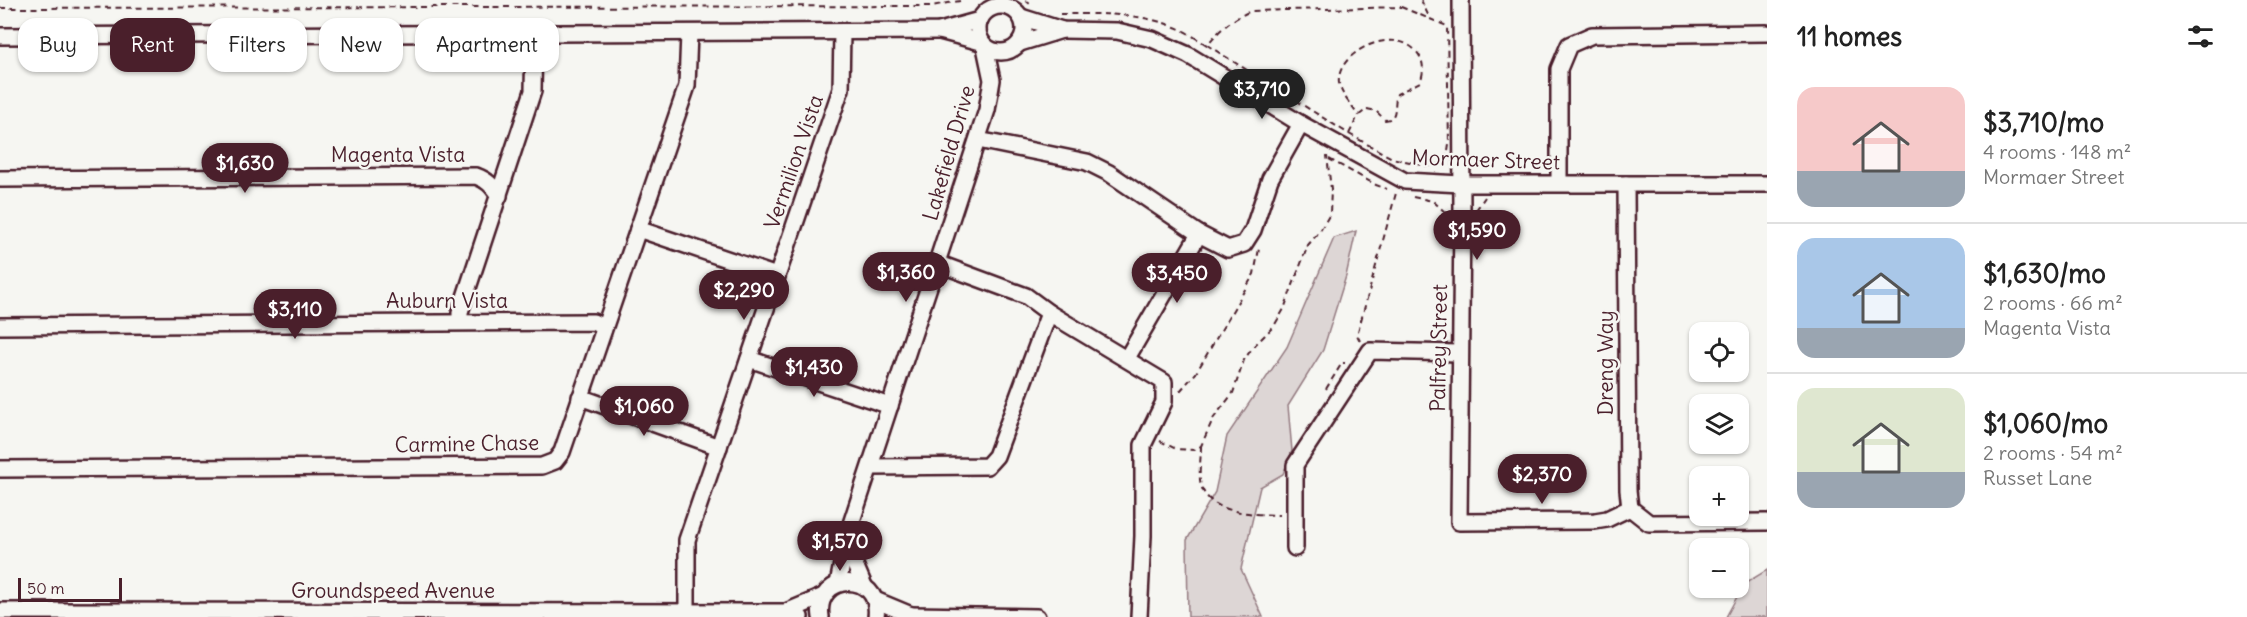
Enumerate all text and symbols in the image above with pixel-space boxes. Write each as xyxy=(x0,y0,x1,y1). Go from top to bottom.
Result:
chip: Buy xyxy=(18,18,98,72)
chip: Rent xyxy=(110,18,195,72)
chip: Filters xyxy=(207,18,307,72)
chip: New xyxy=(319,18,403,72)
chip: Apartment xyxy=(415,18,559,72)
text: 11 homes xyxy=(1797,20,1902,53)
icon: filters xyxy=(2184,20,2217,53)
pin: $3,710 xyxy=(1213,69,1311,120)
text: $3,710 xyxy=(1233,76,1291,101)
street label: Lakefield Drive xyxy=(916,82,981,224)
street label: Vermilion Vista xyxy=(758,91,829,232)
text: $3,710/mo xyxy=(1983,106,2104,139)
icon: home xyxy=(1845,111,1917,183)
text: 4 rooms · 148 m² xyxy=(1983,139,2131,164)
street label: Magenta Vista xyxy=(331,141,465,168)
pin: $1,630 xyxy=(196,143,294,194)
street label: Mormaer Street xyxy=(1411,143,1561,176)
text: $1,630 xyxy=(216,150,274,175)
text: Mormaer Street xyxy=(1983,164,2124,189)
pin: $1,590 xyxy=(1428,210,1526,261)
text: $1,590 xyxy=(1447,217,1507,242)
pin: $1,360 xyxy=(857,252,955,303)
pin: $3,450 xyxy=(1128,253,1226,304)
text: $1,630/mo xyxy=(1983,257,2106,290)
text: $1,360 xyxy=(877,259,935,284)
text: $3,450 xyxy=(1146,260,1208,285)
icon: home xyxy=(1845,262,1917,334)
pin: $2,290 xyxy=(695,270,793,321)
text: $2,290 xyxy=(713,277,775,302)
street label: Palfrey Street xyxy=(1424,284,1453,412)
street label: Auburn Vista xyxy=(386,287,508,314)
pin: $3,110 xyxy=(246,289,344,340)
text: 2 rooms · 66 m² xyxy=(1983,290,2123,315)
text: $3,110 xyxy=(268,296,322,321)
street label: Dreng Way xyxy=(1592,310,1619,416)
text: Magenta Vista xyxy=(1983,315,2111,340)
map controls xyxy=(1689,322,1749,598)
button: locate xyxy=(1689,322,1749,382)
pin: $1,430 xyxy=(765,347,863,398)
text: $1,430 xyxy=(785,354,843,379)
pin: $1,060 xyxy=(595,386,693,437)
text: $1,060 xyxy=(614,393,674,418)
button: layers xyxy=(1689,394,1749,454)
text: $1,060/mo xyxy=(1983,407,2108,440)
icon: home xyxy=(1845,412,1917,484)
street label: Carmine Chase xyxy=(394,429,540,458)
text: 2 rooms · 54 m² xyxy=(1983,440,2123,465)
pin: $2,370 xyxy=(1493,454,1591,505)
text: $2,370 xyxy=(1512,461,1572,486)
text: Russet Lane xyxy=(1983,465,2092,490)
button: + xyxy=(1689,466,1749,526)
pin: $1,570 xyxy=(791,521,889,572)
text: $1,570 xyxy=(811,528,869,553)
button: − xyxy=(1689,538,1749,598)
scale bar xyxy=(18,575,122,602)
street label: Groundspeed Avenue xyxy=(291,577,495,604)
text: 50 m xyxy=(27,578,65,598)

